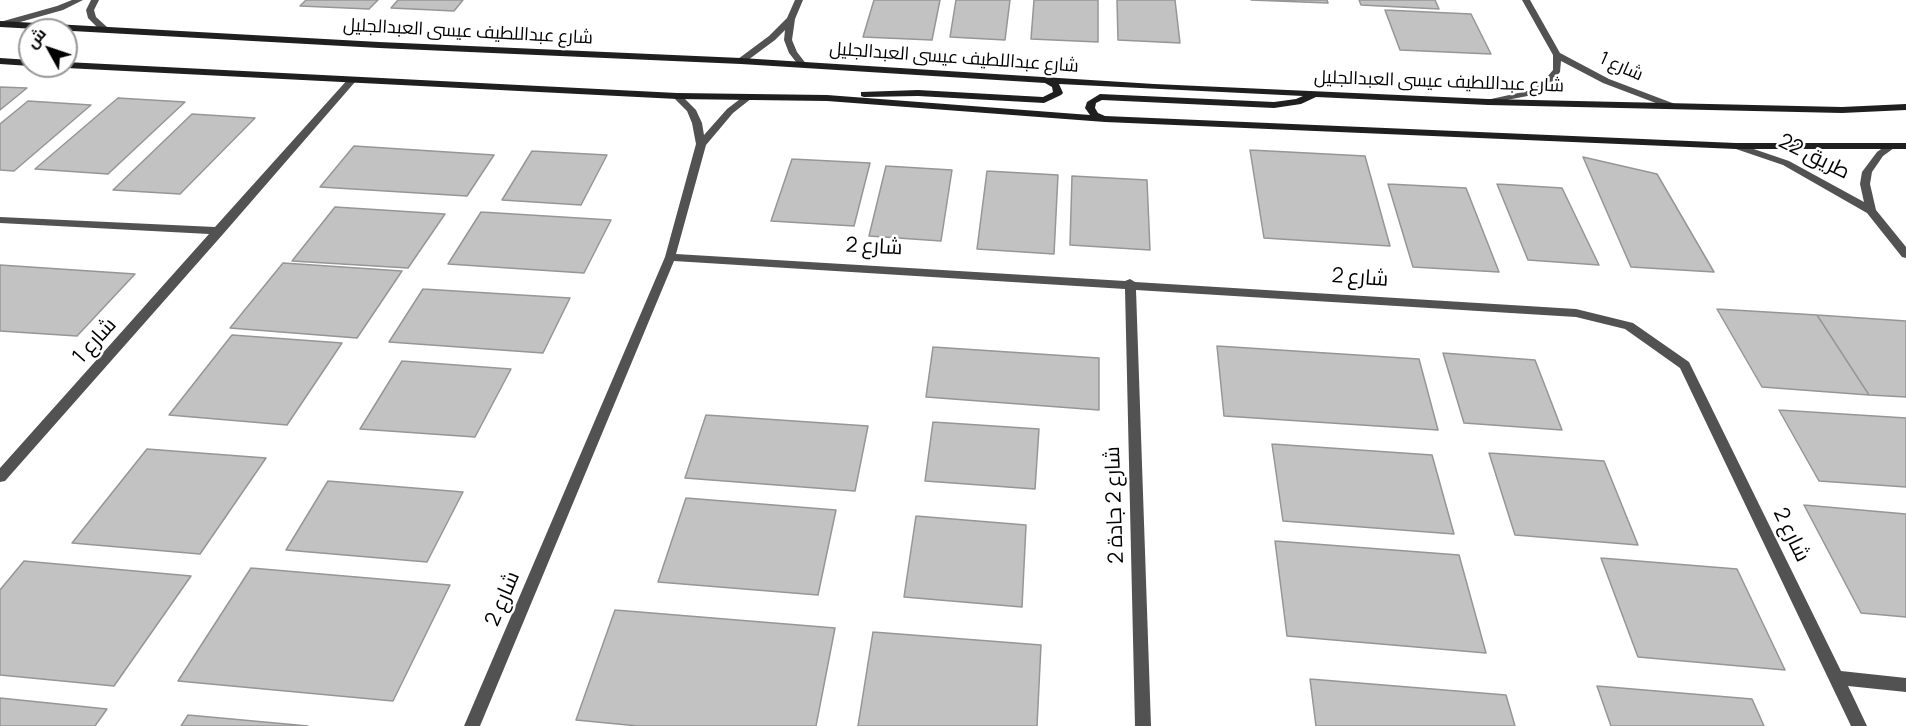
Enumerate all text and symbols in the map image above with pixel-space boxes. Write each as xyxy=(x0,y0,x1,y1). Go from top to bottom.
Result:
street label: شارع عبداللطيف عيسى العبدالجليل xyxy=(343,15,593,49)
north arrow xyxy=(18,18,78,78)
text: ش xyxy=(21,23,51,53)
street label: شارع عبداللطيف عيسى العبدالجليل xyxy=(828,39,1080,77)
street label: شارع 1 xyxy=(1596,48,1646,86)
street label: شارع عبداللطيف عيسى العبدالجليل xyxy=(1314,67,1564,97)
street label: طريق 22 xyxy=(1774,129,1854,185)
street label: شارع 2 xyxy=(845,233,903,261)
street label: شارع 2 xyxy=(1331,263,1389,293)
street label: شارع 1 xyxy=(68,313,122,369)
street label: شارع 2 جادة 2 xyxy=(1100,446,1130,564)
street label: شارع 2 xyxy=(1767,504,1815,566)
street label: شارع 2 xyxy=(480,568,526,630)

